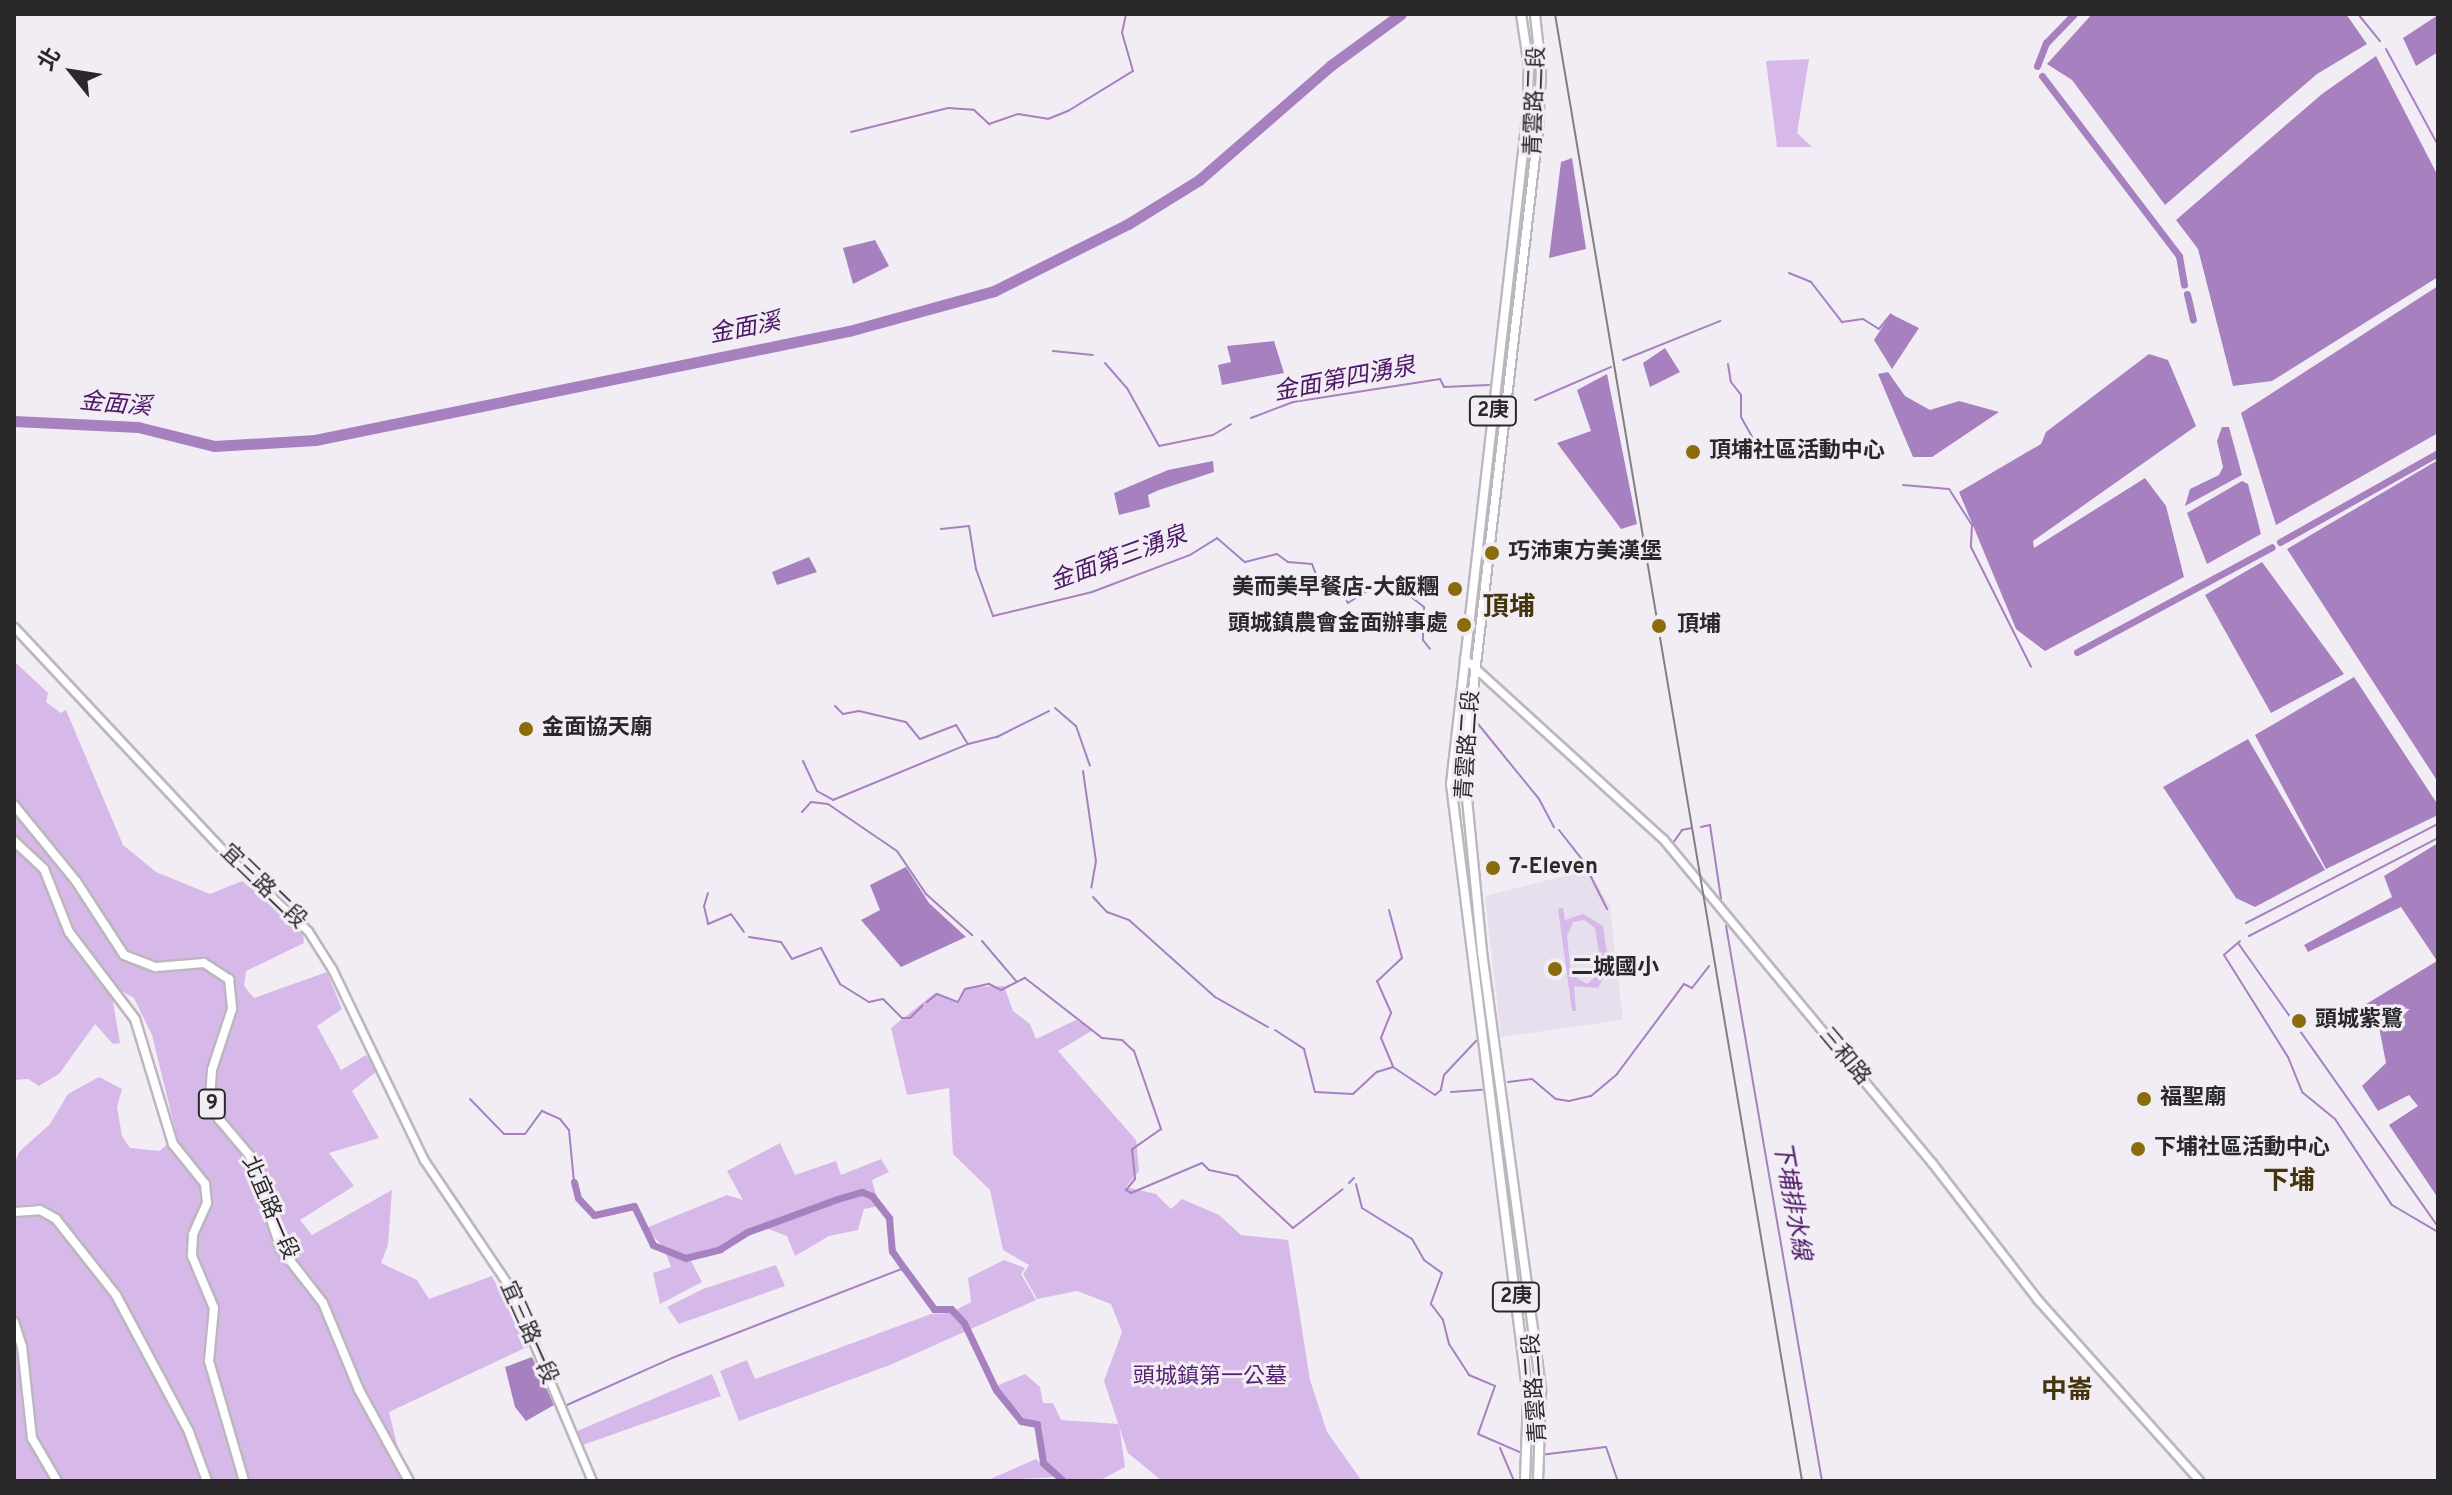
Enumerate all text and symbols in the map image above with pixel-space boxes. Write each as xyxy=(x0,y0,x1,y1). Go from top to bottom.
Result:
north arrow xyxy=(32,32,112,112)
text: 北 xyxy=(34,43,68,76)
street label: 青雲路二段 xyxy=(1521,46,1551,156)
water label: 金面溪 xyxy=(707,309,783,351)
water label: 金面第四湧泉 xyxy=(1272,353,1418,409)
water label: 金面溪 xyxy=(78,389,152,423)
road number: 2庚 xyxy=(1467,395,1519,427)
place label: 頂埔社區活動中心 xyxy=(1709,439,1885,465)
marker: 頂埔社區活動中心 xyxy=(1684,443,1702,461)
water label: 金面第三湧泉 xyxy=(1046,522,1192,598)
place label: 巧沛東方美漢堡 xyxy=(1508,540,1662,566)
marker: 巧沛東方美漢堡 xyxy=(1483,544,1501,562)
place label: 美而美早餐店-大飯糰 xyxy=(1232,576,1439,602)
marker: 美而美早餐店-大飯糰 xyxy=(1446,580,1464,598)
district label: 頂埔 xyxy=(1483,593,1535,625)
place label: 頭城鎮農會金面辦事處 xyxy=(1228,612,1448,638)
place label: 頂埔 xyxy=(1677,613,1721,639)
marker: 頂埔 xyxy=(1648,615,1670,637)
marker: 頭城鎮農會金面辦事處 xyxy=(1455,616,1473,634)
street label: 青雲路二段 xyxy=(1452,689,1486,801)
place label: 金面協天廟 xyxy=(542,716,652,742)
marker: 金面協天廟 xyxy=(517,720,535,738)
street label: 宜三路二段 xyxy=(214,839,312,935)
place label: 7-Eleven xyxy=(1509,855,1598,881)
marker: 7-Eleven xyxy=(1484,859,1502,877)
place label: 二城國小 xyxy=(1571,956,1659,982)
marker: 二城國小 xyxy=(1546,960,1564,978)
place label: 頭城紫鷺 xyxy=(2315,1008,2403,1034)
marker: 頭城紫鷺 xyxy=(2290,1012,2308,1030)
street label: 三和路 xyxy=(1813,1023,1875,1091)
place label: 福聖廟 xyxy=(2160,1086,2226,1112)
road number: 9 xyxy=(196,1088,228,1120)
marker: 福聖廟 xyxy=(2135,1090,2153,1108)
place label: 下埔社區活動中心 xyxy=(2154,1136,2330,1162)
water label: 下埔排水線 xyxy=(1765,1139,1815,1263)
marker: 下埔社區活動中心 xyxy=(2129,1140,2147,1158)
street label: 北宜路一段 xyxy=(235,1152,303,1264)
district label: 下埔 xyxy=(2263,1167,2315,1199)
street label: 宜三路一段 xyxy=(494,1277,562,1389)
road number: 2庚 xyxy=(1490,1281,1542,1313)
street label: 青雲路二段 xyxy=(1519,1332,1553,1444)
park label: 頭城鎮第一公墓 xyxy=(1133,1365,1287,1391)
district label: 中崙 xyxy=(2041,1376,2093,1408)

